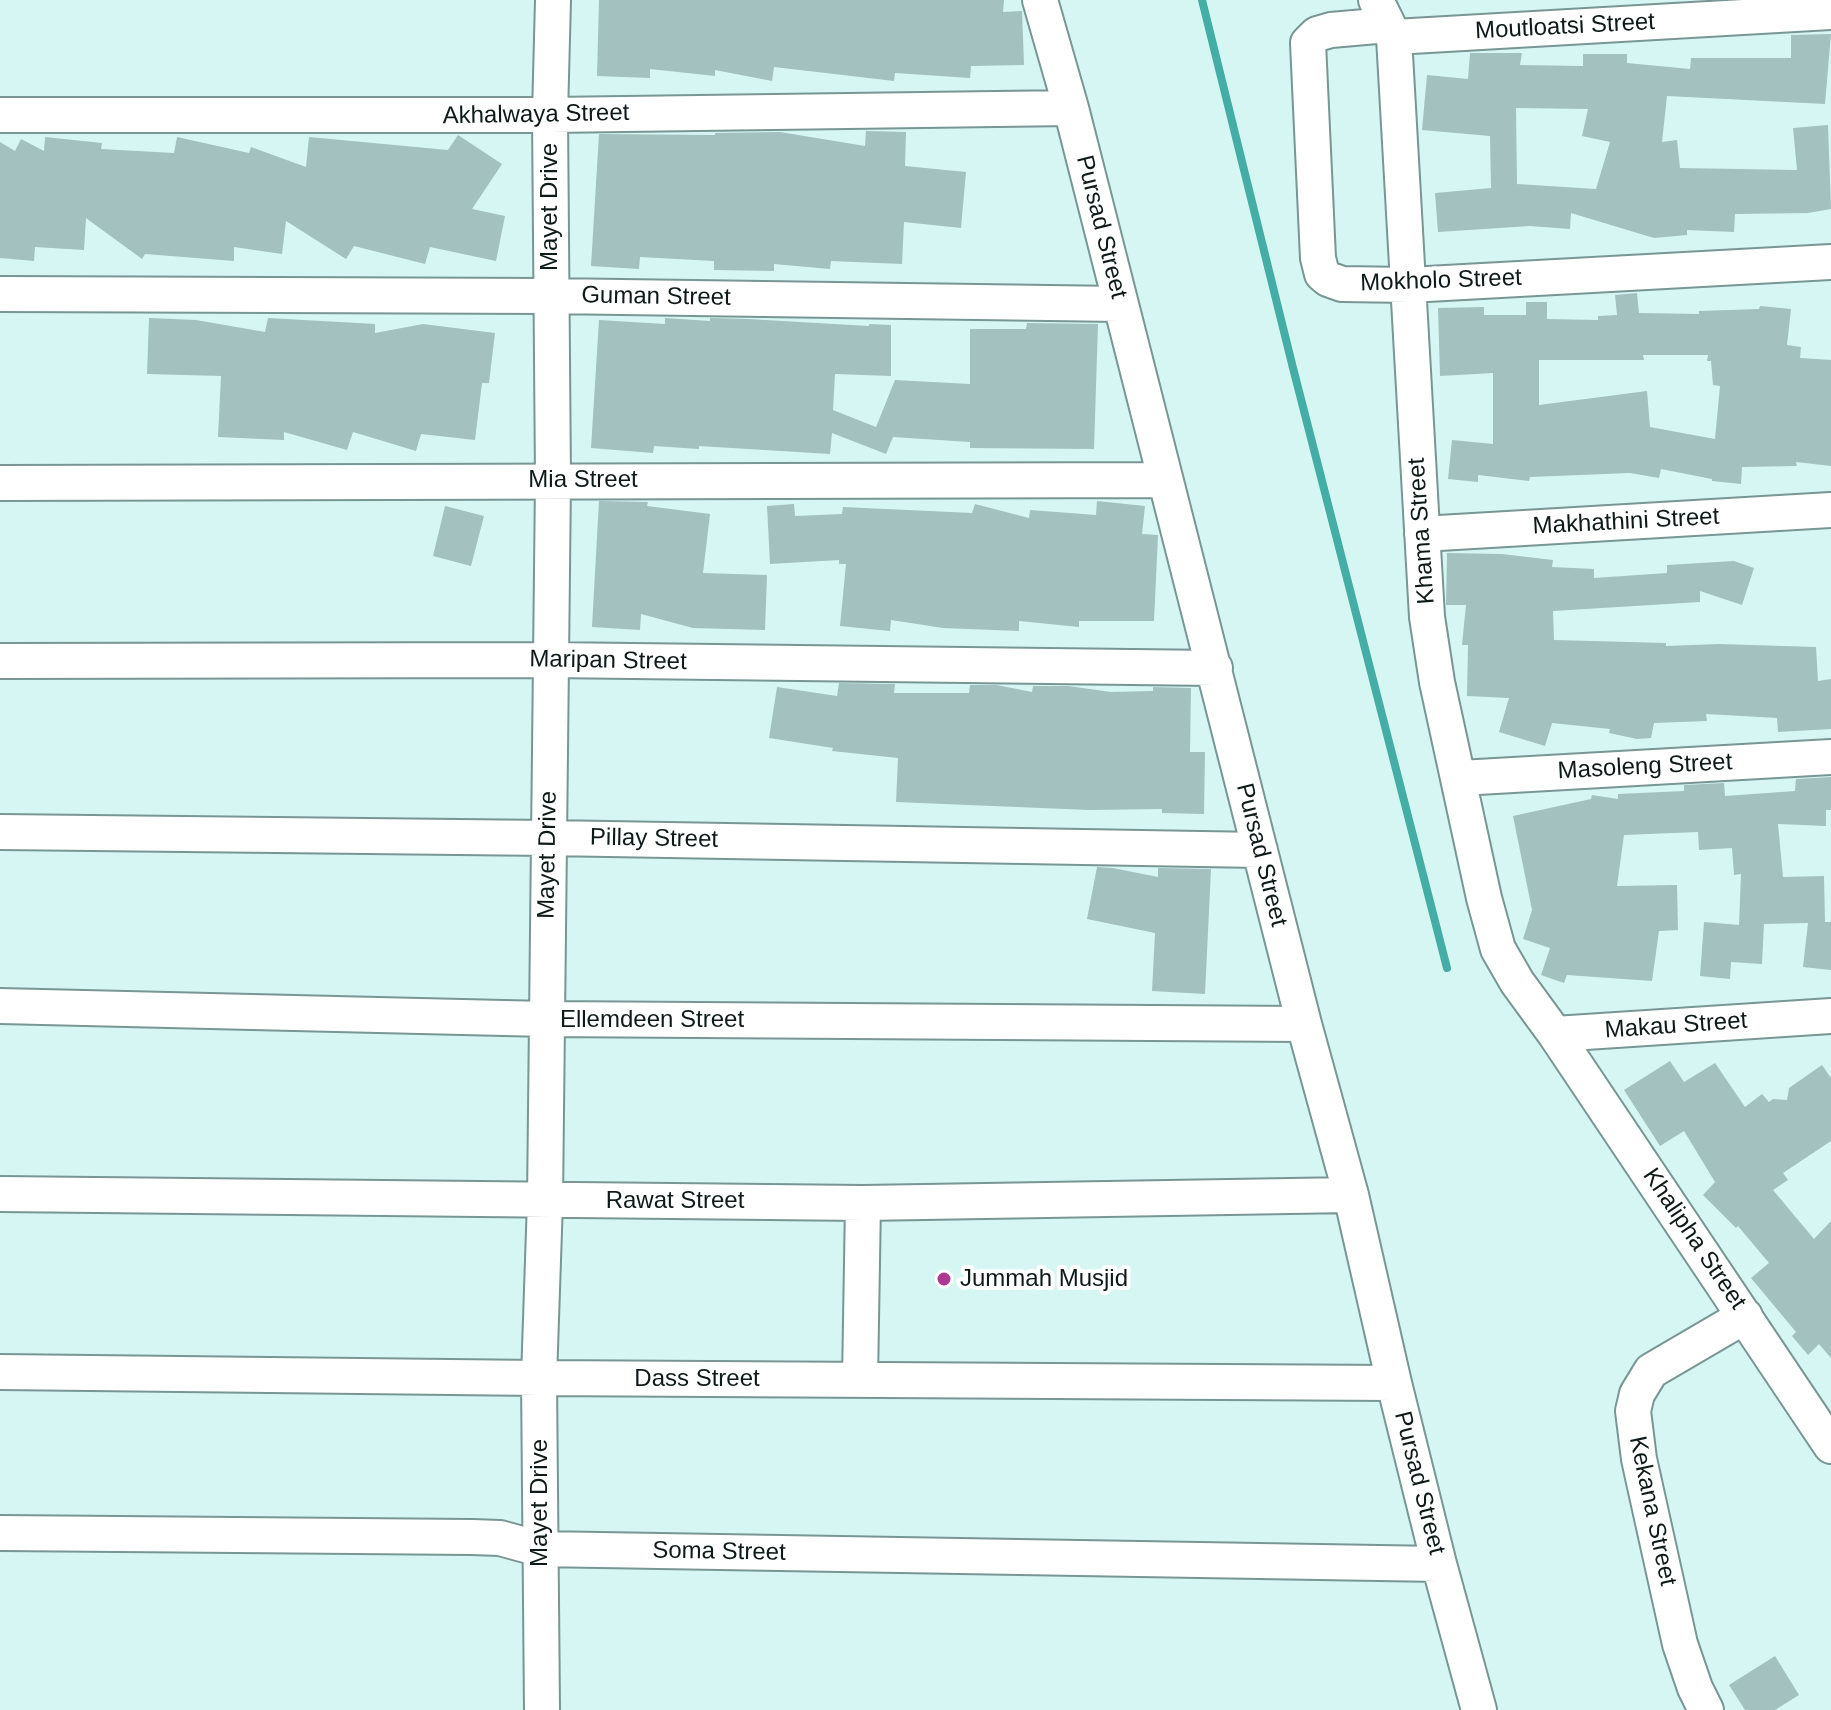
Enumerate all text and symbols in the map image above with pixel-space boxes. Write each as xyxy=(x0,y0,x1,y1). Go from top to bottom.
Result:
street label: Moutloatsi Street xyxy=(1474,8,1656,46)
street label: Akhalwaya Street xyxy=(442,99,630,131)
street label: Mayet Drive xyxy=(536,143,564,271)
street label: Pursad Street xyxy=(1069,152,1133,302)
street label: Mokholo Street xyxy=(1360,264,1522,298)
street label: Guman Street xyxy=(581,281,731,313)
street label: Khama Street xyxy=(1403,457,1441,605)
street label: Mia Street xyxy=(528,466,638,494)
street label: Makhathini Street xyxy=(1532,503,1720,541)
street label: Maripan Street xyxy=(529,645,687,677)
street label: Masoleng Street xyxy=(1557,748,1733,786)
street label: Pursad Street xyxy=(1229,780,1293,930)
street label: Mayet Drive xyxy=(532,791,564,919)
street label: Pillay Street xyxy=(590,823,718,855)
street label: Ellemdeen Street xyxy=(560,1006,744,1034)
street label: Makau Street xyxy=(1604,1007,1748,1045)
street label: Khalipha Street xyxy=(1636,1163,1752,1315)
street label: Rawat Street xyxy=(606,1187,744,1215)
place label: Jummah Musjid xyxy=(960,1265,1128,1293)
marker: Jummah Musjid xyxy=(935,1270,953,1288)
street label: Dass Street xyxy=(634,1365,760,1393)
street label: Pursad Street xyxy=(1387,1408,1451,1558)
street label: Kekana Street xyxy=(1622,1434,1682,1588)
street label: Mayet Drive xyxy=(526,1439,554,1567)
street label: Soma Street xyxy=(652,1536,786,1568)

